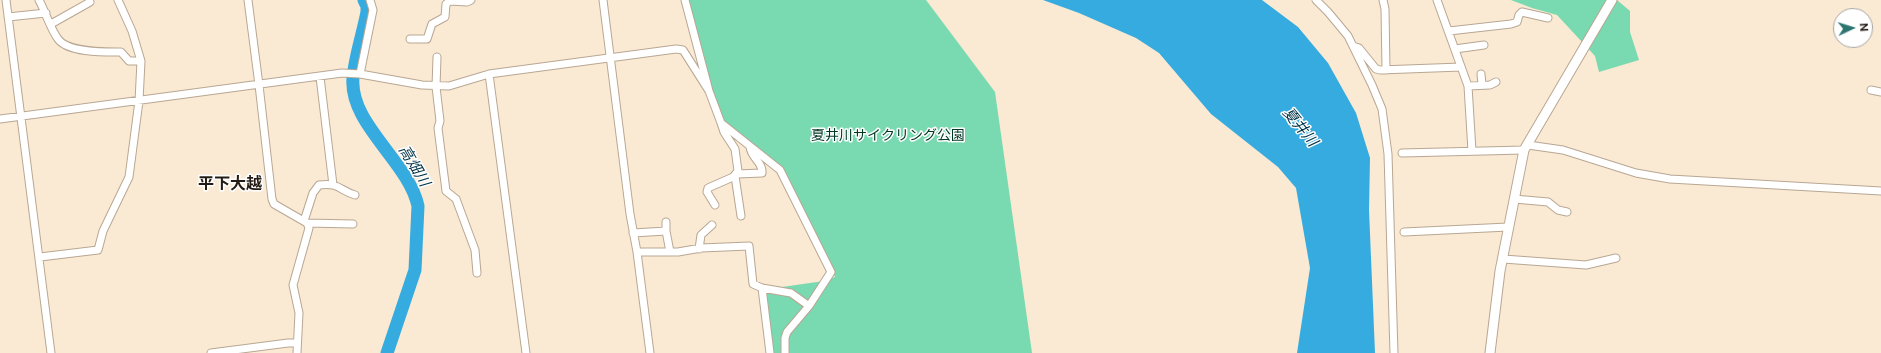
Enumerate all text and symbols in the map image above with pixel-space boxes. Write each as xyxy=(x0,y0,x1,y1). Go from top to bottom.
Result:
north arrow xyxy=(1833,8,1873,48)
text: N xyxy=(1858,23,1870,32)
water label: 夏井川 xyxy=(1279,104,1321,150)
park label: 夏井川サイクリング公園 xyxy=(811,128,965,144)
water label: 高畑川 xyxy=(395,142,433,190)
district label: 平下大越 xyxy=(198,174,262,194)

